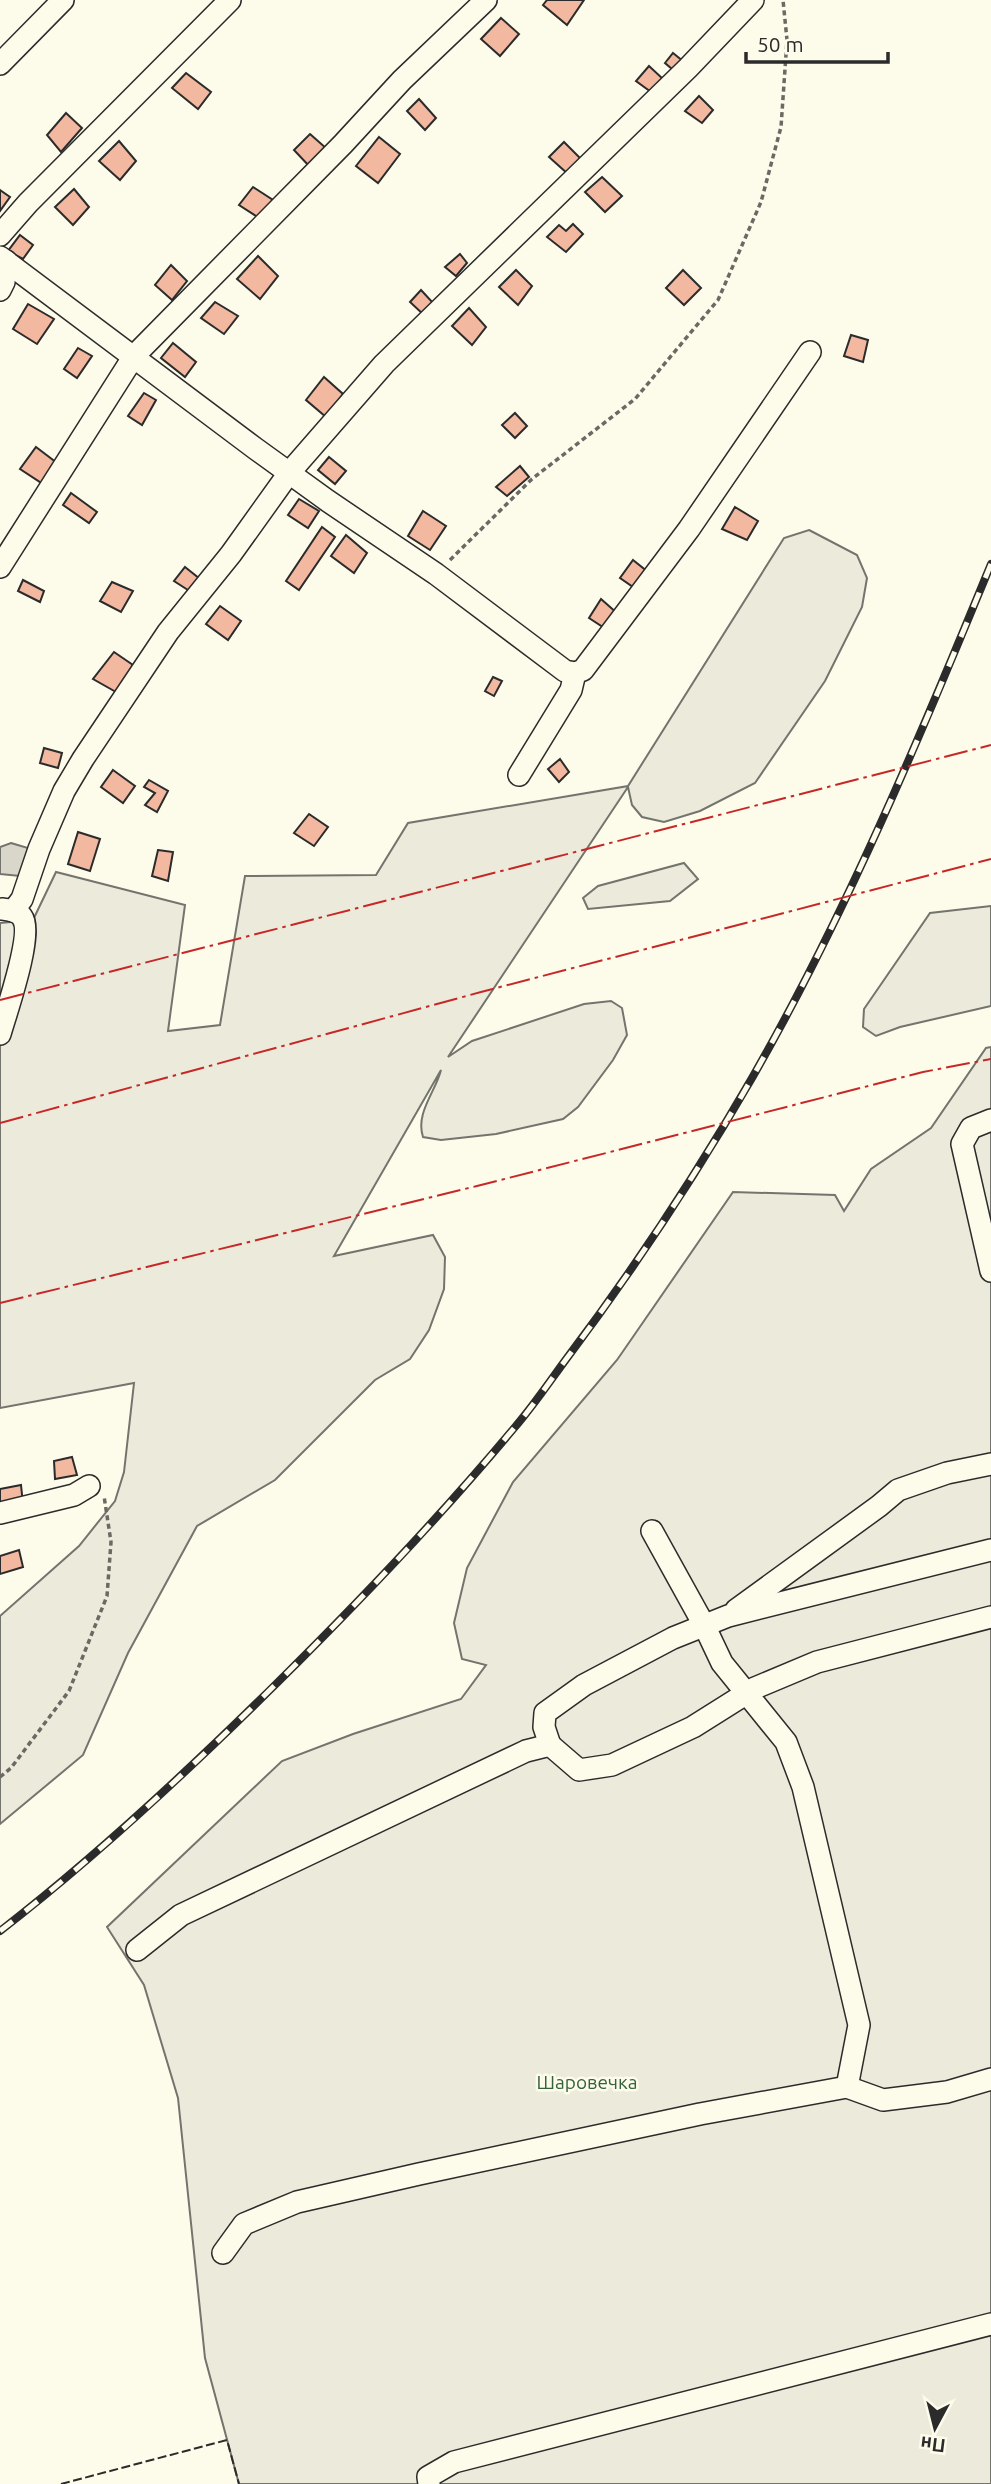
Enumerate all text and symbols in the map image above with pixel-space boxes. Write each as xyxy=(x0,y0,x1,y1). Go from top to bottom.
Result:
scale bar xyxy=(746,21,888,65)
text: 50 m xyxy=(757,32,804,56)
park label: Шаровечка xyxy=(537,2071,637,2093)
north arrow xyxy=(900,2393,970,2463)
text: Пн xyxy=(919,2432,947,2457)

